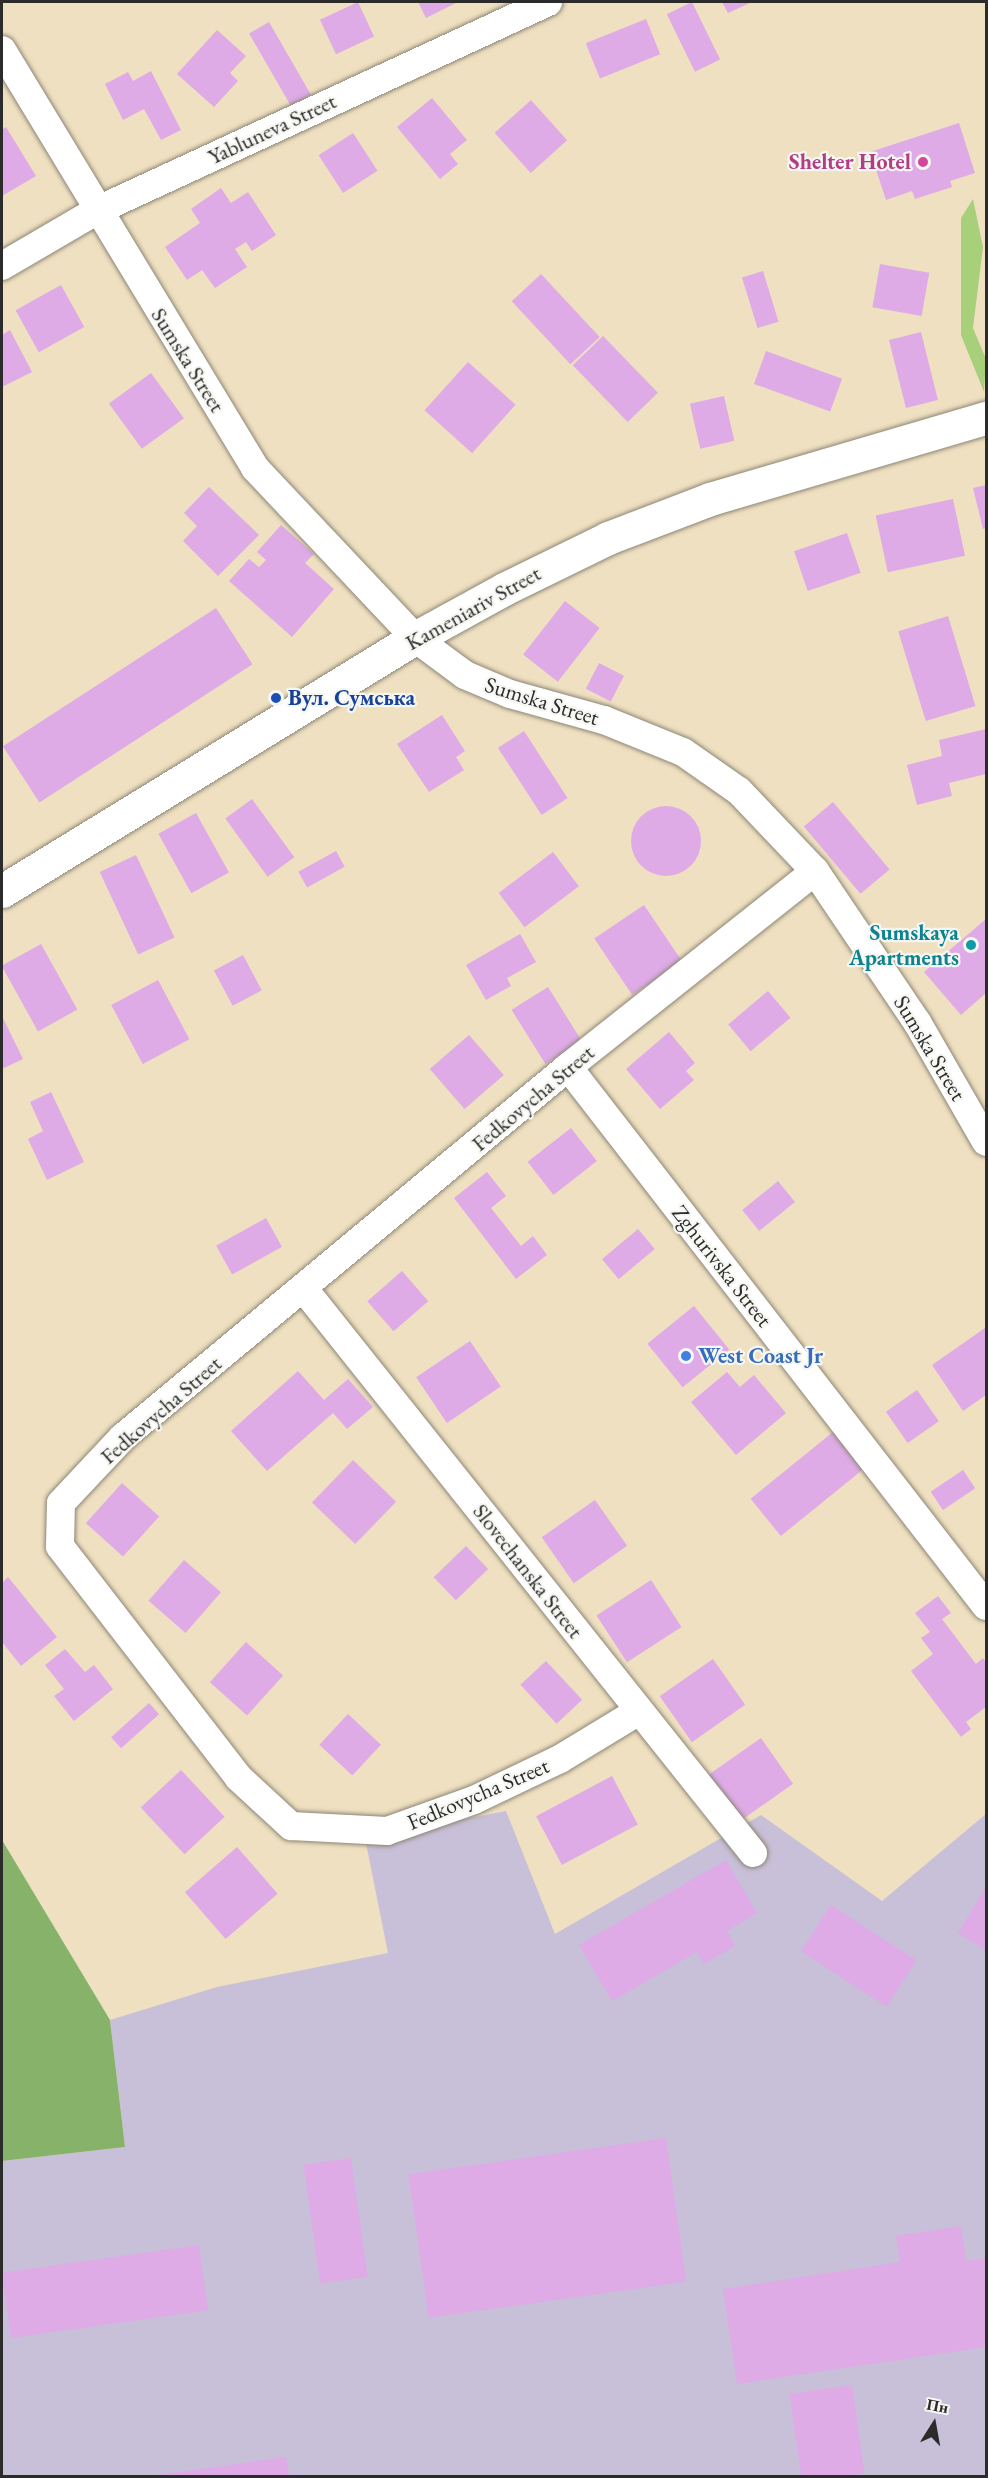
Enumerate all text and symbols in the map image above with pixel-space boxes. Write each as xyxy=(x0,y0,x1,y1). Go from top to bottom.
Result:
street label: Yabluneva Street xyxy=(204,88,340,170)
place label: Shelter Hotel xyxy=(789,149,911,175)
marker: Shelter Hotel xyxy=(916,155,930,169)
street label: Sumska Street xyxy=(146,303,230,417)
street label: Kameniariv Street xyxy=(401,560,545,656)
street label: Sumska Street xyxy=(482,671,602,731)
place label: Вул. Сумська xyxy=(288,685,415,711)
marker: Вул. Сумська xyxy=(269,691,283,705)
place label: Sumskaya Apartments xyxy=(849,919,959,970)
marker: Sumskaya Apartments xyxy=(964,938,978,952)
street label: Sumska Street xyxy=(888,991,972,1105)
street label: Fedkovycha Street xyxy=(466,1039,600,1157)
street label: Zghurivska Street xyxy=(666,1200,778,1332)
place label: West Coast Jr xyxy=(698,1343,823,1369)
marker: West Coast Jr xyxy=(679,1349,693,1363)
street label: Fedkovycha Street xyxy=(95,1350,227,1470)
street label: Slovechanska Street xyxy=(467,1499,589,1643)
street label: Fedkovycha Street xyxy=(403,1752,553,1836)
text: Пн xyxy=(925,2393,950,2418)
north arrow xyxy=(904,2394,964,2454)

